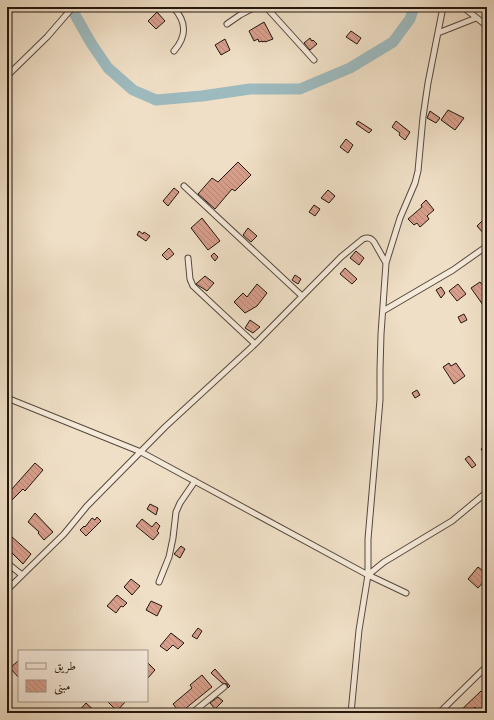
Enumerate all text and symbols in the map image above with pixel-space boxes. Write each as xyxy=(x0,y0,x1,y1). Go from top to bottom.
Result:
legend xyxy=(18,650,148,702)
text: طريق xyxy=(54,659,76,674)
text: مبنى xyxy=(54,679,70,695)

